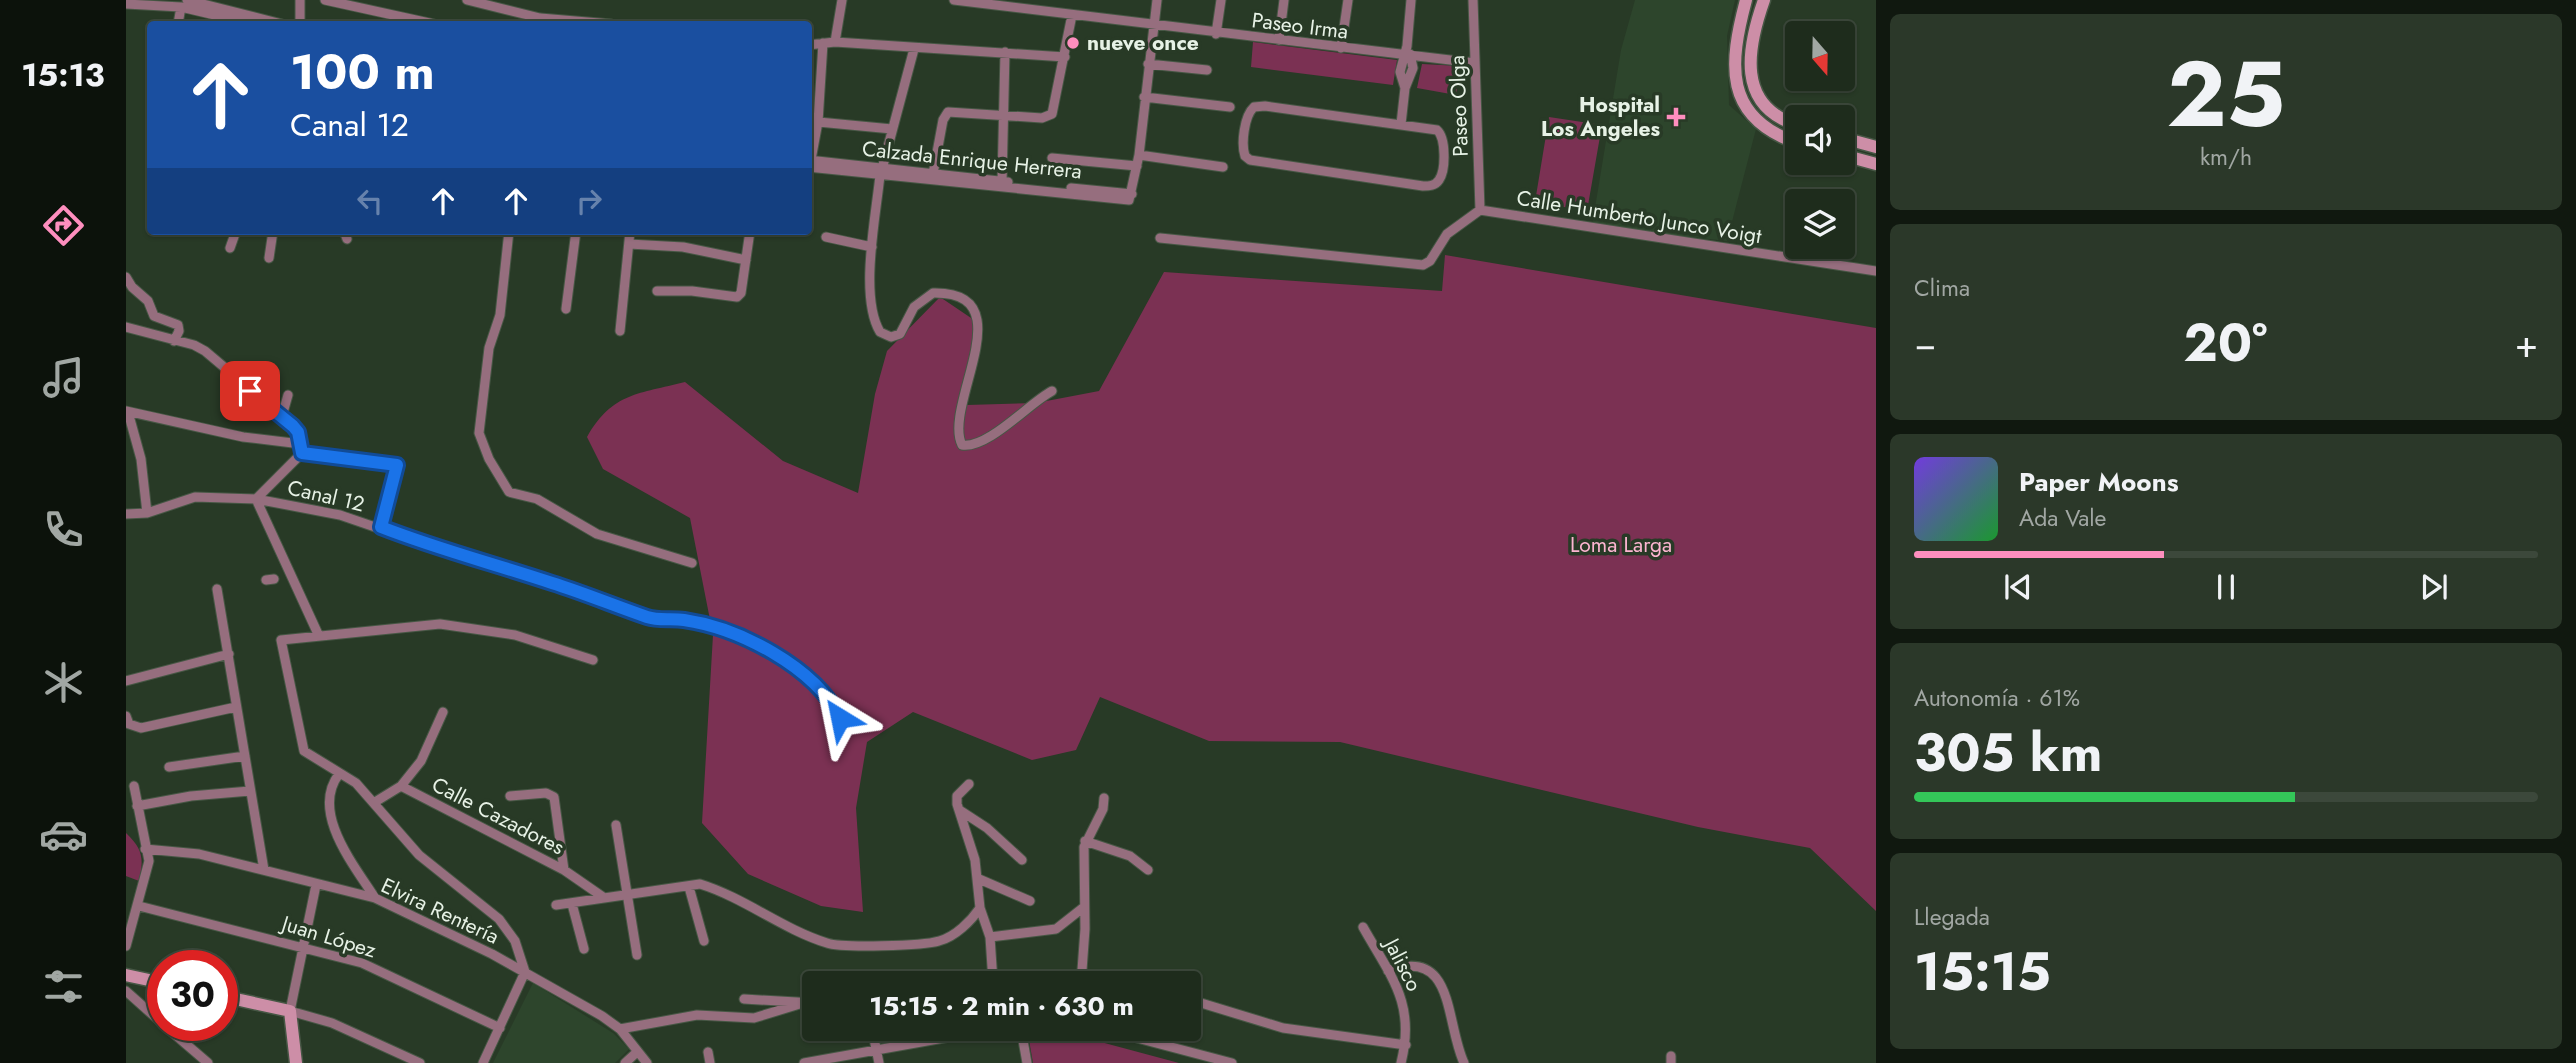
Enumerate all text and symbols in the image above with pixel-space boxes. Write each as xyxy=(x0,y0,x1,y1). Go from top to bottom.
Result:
street label: Paseo Irma xyxy=(1250,5,1350,47)
north arrow xyxy=(1785,21,1855,91)
map controls xyxy=(1785,21,1855,259)
place label: nueve once xyxy=(1087,28,1199,58)
text: 25 xyxy=(2167,29,2285,160)
marker: nueve once xyxy=(1065,35,1081,51)
text: 100 m xyxy=(290,37,435,107)
icon: ahead xyxy=(175,49,266,140)
text: 15:13 xyxy=(21,52,105,98)
street label: Paseo Olga xyxy=(1442,55,1476,157)
place label: Hospital Los Angeles xyxy=(1541,90,1660,144)
text: Canal 12 xyxy=(290,102,409,148)
button: sound xyxy=(1785,105,1855,175)
marker: Hospital Los Angeles xyxy=(1666,107,1686,127)
street label: Calzada Enrique Herrera xyxy=(861,134,1083,186)
text: km/h xyxy=(2200,140,2252,174)
icon: left xyxy=(351,182,389,220)
icon: ahead xyxy=(424,182,462,220)
icon: ahead xyxy=(497,182,535,220)
icon: right xyxy=(570,182,608,220)
street label: Calle Humberto Junco Voigt xyxy=(1514,183,1764,251)
button: layers xyxy=(1785,189,1855,259)
icon: directions xyxy=(39,201,88,250)
text: Clima xyxy=(1914,271,1970,305)
text: 20° xyxy=(2184,305,2268,381)
text: − xyxy=(1914,316,1936,371)
text: + xyxy=(2515,316,2538,371)
icon: music xyxy=(39,353,88,402)
pin xyxy=(220,361,280,421)
icon: arrive xyxy=(231,372,269,410)
text: Paper Moons xyxy=(2019,463,2179,501)
street label: Canal 12 xyxy=(285,473,367,519)
text: Ada Vale xyxy=(2019,501,2106,535)
icon: phone xyxy=(39,505,88,554)
park label: Loma Larga xyxy=(1570,530,1672,560)
icon: previous xyxy=(1999,568,2037,606)
icon: pause xyxy=(2207,568,2245,606)
icon: next xyxy=(2415,568,2453,606)
icon: climate xyxy=(39,658,88,707)
position arrow xyxy=(803,681,877,755)
text: Autonomía · 61% xyxy=(1914,681,2080,715)
text: 305 km xyxy=(1914,715,2103,791)
street label: Calle Cazadores xyxy=(427,770,569,862)
icon: car xyxy=(39,810,88,859)
street label: Elvira Rentería xyxy=(376,871,504,951)
text: Llegada xyxy=(1914,900,1990,934)
street label: Juan López xyxy=(276,908,380,966)
street label: Jalisco xyxy=(1376,931,1429,996)
text: 15:15 xyxy=(1914,934,2051,1010)
speed limit sign: 30 xyxy=(147,950,238,1041)
icon: filters xyxy=(39,962,88,1011)
text: 15:15 · 2 min · 630 m xyxy=(869,987,1134,1025)

